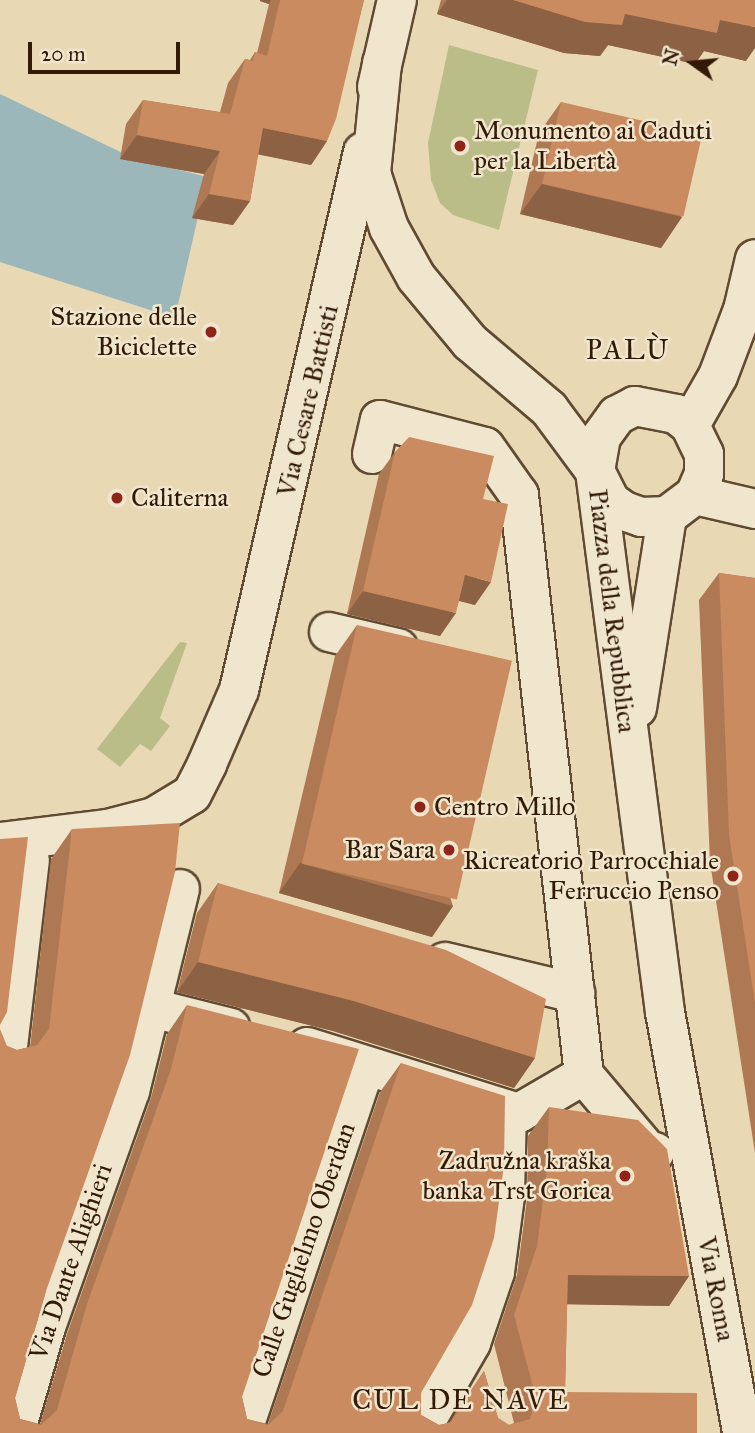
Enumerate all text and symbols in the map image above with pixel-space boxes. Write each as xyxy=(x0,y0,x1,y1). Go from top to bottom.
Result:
scale bar xyxy=(32,28,184,72)
north arrow xyxy=(657,28,727,98)
text: 20 m xyxy=(41,41,86,67)
text: N xyxy=(658,47,684,68)
place label: Monumento ai Caduti per la Libertà xyxy=(474,115,712,176)
marker: Monumento ai Caduti per la Libertà xyxy=(452,138,468,154)
place label: Stazione delle Biciclette xyxy=(50,301,197,362)
street label: Via Cesare Battisti xyxy=(271,302,345,500)
marker: Stazione delle Biciclette xyxy=(203,324,219,340)
district label: PALÙ xyxy=(586,333,670,367)
place label: Caliterna xyxy=(131,482,229,514)
street label: Piazza della Repubblica xyxy=(582,487,642,735)
marker: Caliterna xyxy=(109,490,125,506)
place label: Centro Millo xyxy=(434,791,575,823)
marker: Centro Millo xyxy=(412,799,428,815)
place label: Bar Sara xyxy=(345,834,435,866)
marker: Bar Sara xyxy=(441,842,457,858)
place label: Ricreatorio Parrocchiale Ferruccio Penso xyxy=(463,845,719,906)
marker: Ricreatorio Parrocchiale Ferruccio Penso xyxy=(725,868,741,884)
street label: Calle Guglielmo Oberdan xyxy=(246,1118,362,1382)
place label: Zadružna kraška banka Trst Gorica xyxy=(422,1145,611,1206)
street label: Via Dante Alighieri xyxy=(23,1160,119,1364)
marker: Zadružna kraška banka Trst Gorica xyxy=(617,1168,633,1184)
street label: Via Roma xyxy=(691,1234,741,1344)
district label: CUL DE NAVE xyxy=(354,1383,568,1417)

